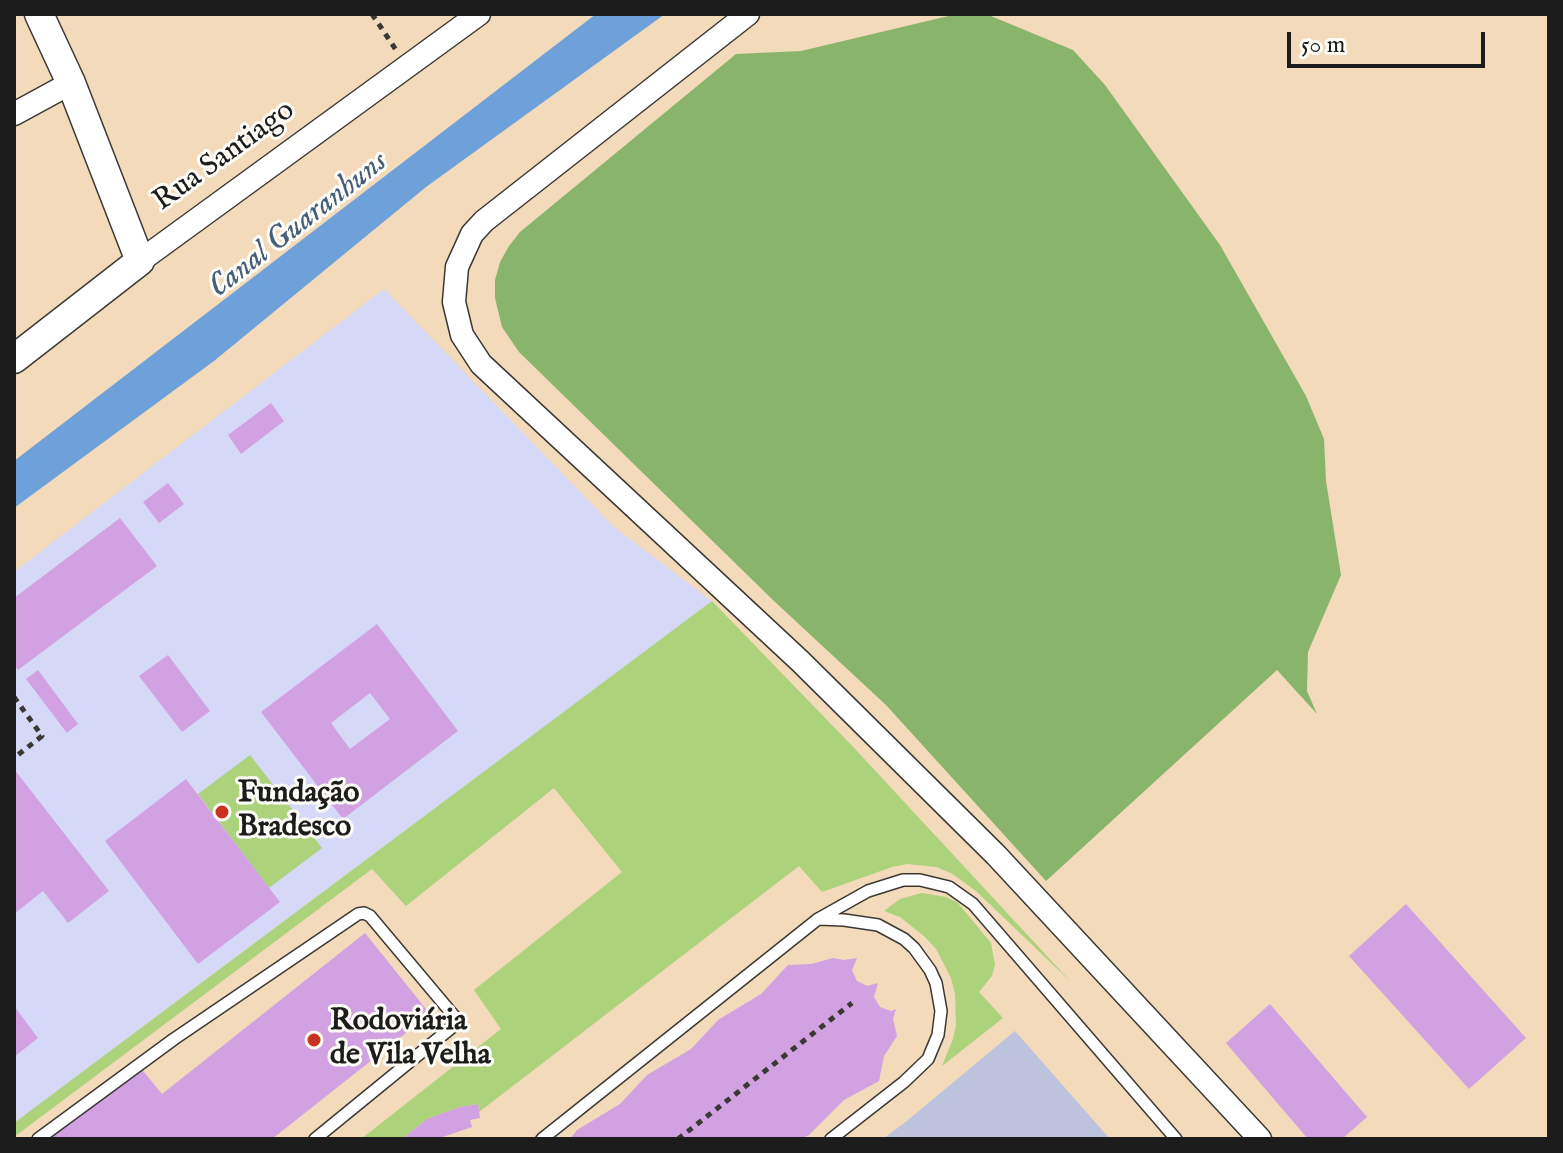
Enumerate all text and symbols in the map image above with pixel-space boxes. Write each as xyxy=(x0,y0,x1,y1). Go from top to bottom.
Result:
scale bar xyxy=(1291,16,1489,66)
text: 50 m xyxy=(1301,30,1345,61)
street label: Rua Santiago xyxy=(147,94,303,220)
water label: Canal Guaranhuns xyxy=(202,144,396,308)
place label: Fundação Bradesco xyxy=(238,777,359,848)
marker: Fundação Bradesco xyxy=(213,803,231,821)
place label: Rodoviária de Vila Velha xyxy=(330,1005,491,1076)
marker: Rodoviária de Vila Velha xyxy=(305,1031,323,1049)

